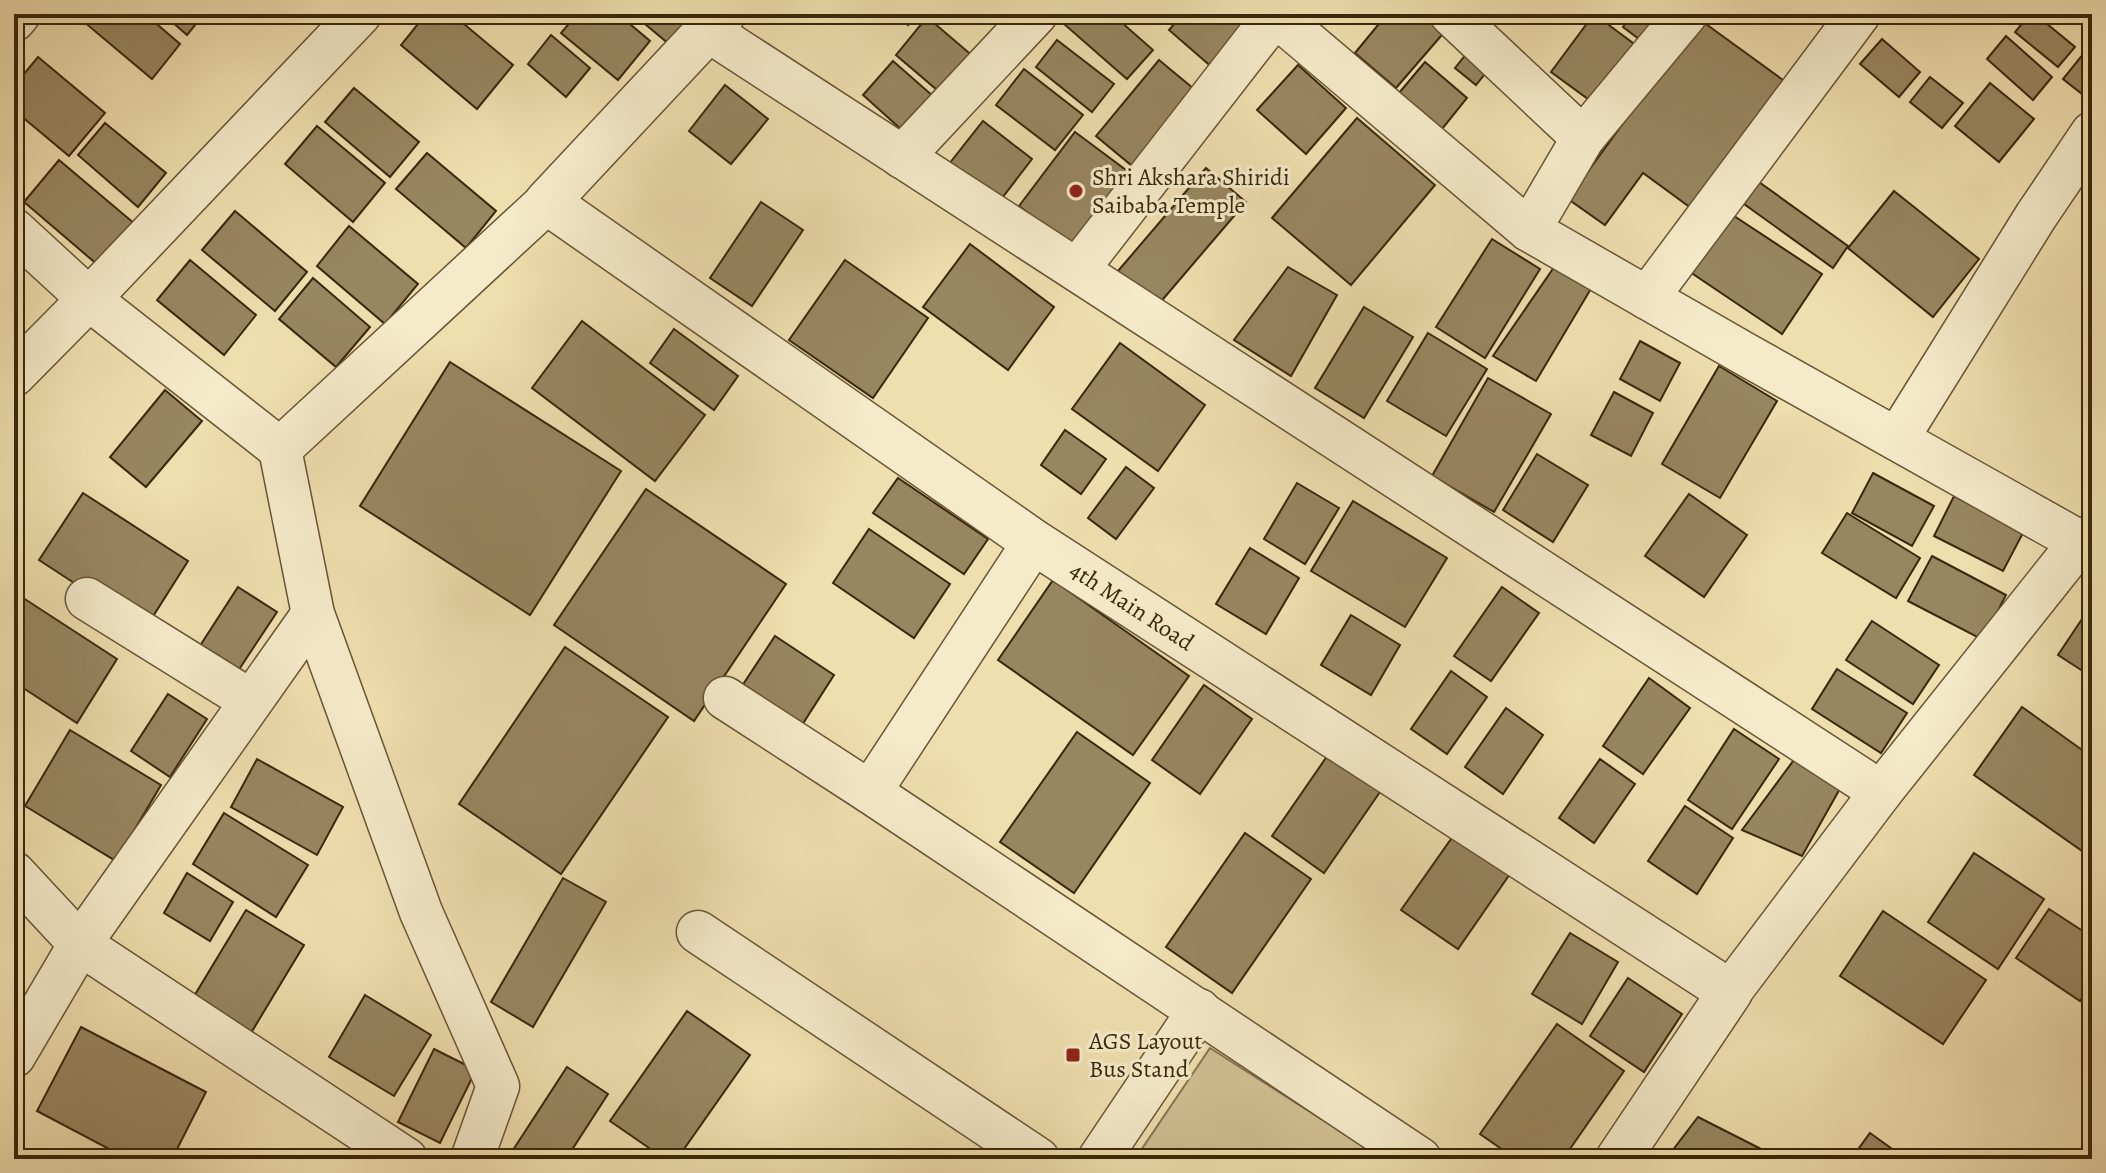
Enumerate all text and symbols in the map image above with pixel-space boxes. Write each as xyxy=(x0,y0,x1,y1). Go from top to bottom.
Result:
place label: Shri Akshara Shiridi Saibaba Temple xyxy=(1092,161,1290,221)
marker: Shri Akshara Shiridi Saibaba Temple xyxy=(1067,182,1085,200)
street label: 4th Main Road xyxy=(1064,554,1200,658)
place label: AGS Layout Bus Stand xyxy=(1088,1025,1202,1085)
marker: AGS Layout Bus Stand xyxy=(1064,1046,1082,1064)

